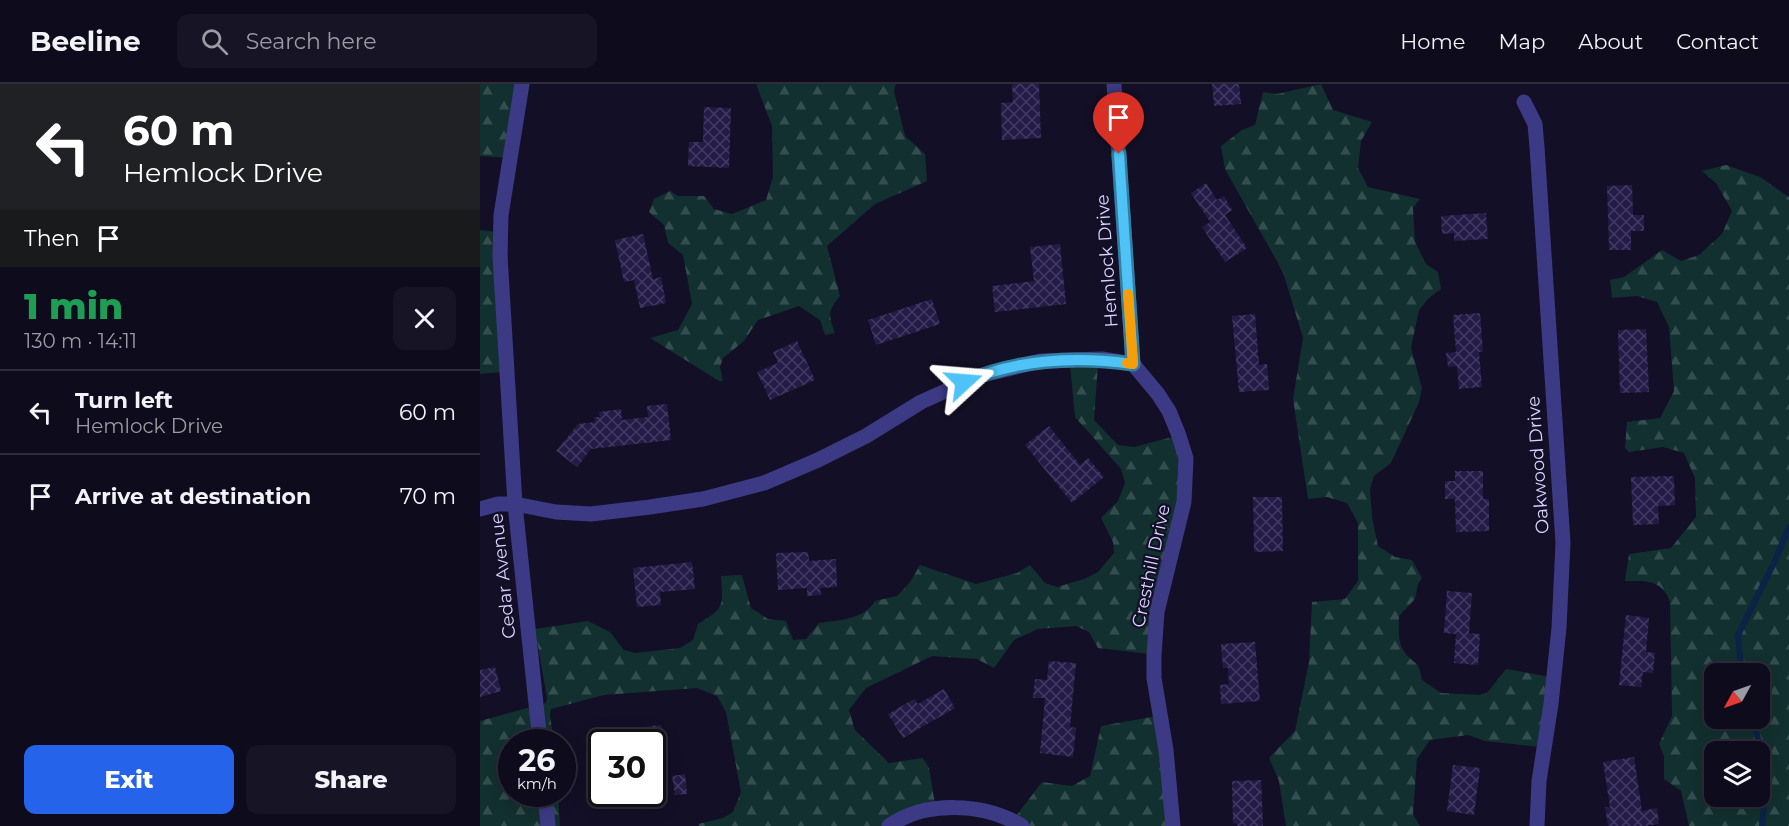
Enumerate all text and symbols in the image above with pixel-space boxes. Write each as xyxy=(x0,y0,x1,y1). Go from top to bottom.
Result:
search box xyxy=(177,14,597,68)
text: Beeline xyxy=(30,24,141,58)
icon: search xyxy=(198,25,231,58)
text: Search here xyxy=(246,28,377,55)
text: Home xyxy=(1400,29,1465,54)
text: Map xyxy=(1498,29,1545,54)
text: About xyxy=(1578,29,1643,54)
text: Contact xyxy=(1676,29,1759,54)
pin xyxy=(1093,92,1144,154)
icon: arrive xyxy=(1102,101,1135,134)
text: 60 m xyxy=(123,104,234,156)
icon: left xyxy=(24,108,102,186)
text: Hemlock Drive xyxy=(123,156,323,189)
street label: Hemlock Drive xyxy=(1091,194,1123,328)
icon: arrive xyxy=(92,222,125,255)
text: Then xyxy=(24,225,80,252)
text: 1 min xyxy=(24,284,123,328)
button: close xyxy=(393,287,456,350)
text: 130 m · 14:11 xyxy=(24,329,137,353)
position arrow xyxy=(932,350,996,414)
text: Turn left xyxy=(75,387,173,414)
street label: Oakwood Drive xyxy=(1522,395,1554,535)
icon: left xyxy=(24,396,57,429)
text: 60 m xyxy=(399,399,456,426)
text: Hemlock Drive xyxy=(75,414,223,438)
icon: arrive xyxy=(24,480,57,513)
text: Arrive at destination xyxy=(75,483,311,510)
text: 70 m xyxy=(400,483,456,510)
street label: Cresthill Drive xyxy=(1127,502,1175,630)
street label: Cedar Avenue xyxy=(485,512,521,640)
north arrow xyxy=(1704,663,1770,729)
map controls xyxy=(1704,663,1770,807)
speed limit sign: 30 xyxy=(588,729,666,807)
button: layers xyxy=(1704,741,1770,807)
text: 26 xyxy=(519,742,555,779)
button: Exit xyxy=(24,745,234,814)
button: Share xyxy=(246,745,456,814)
text: km/h xyxy=(517,774,557,793)

